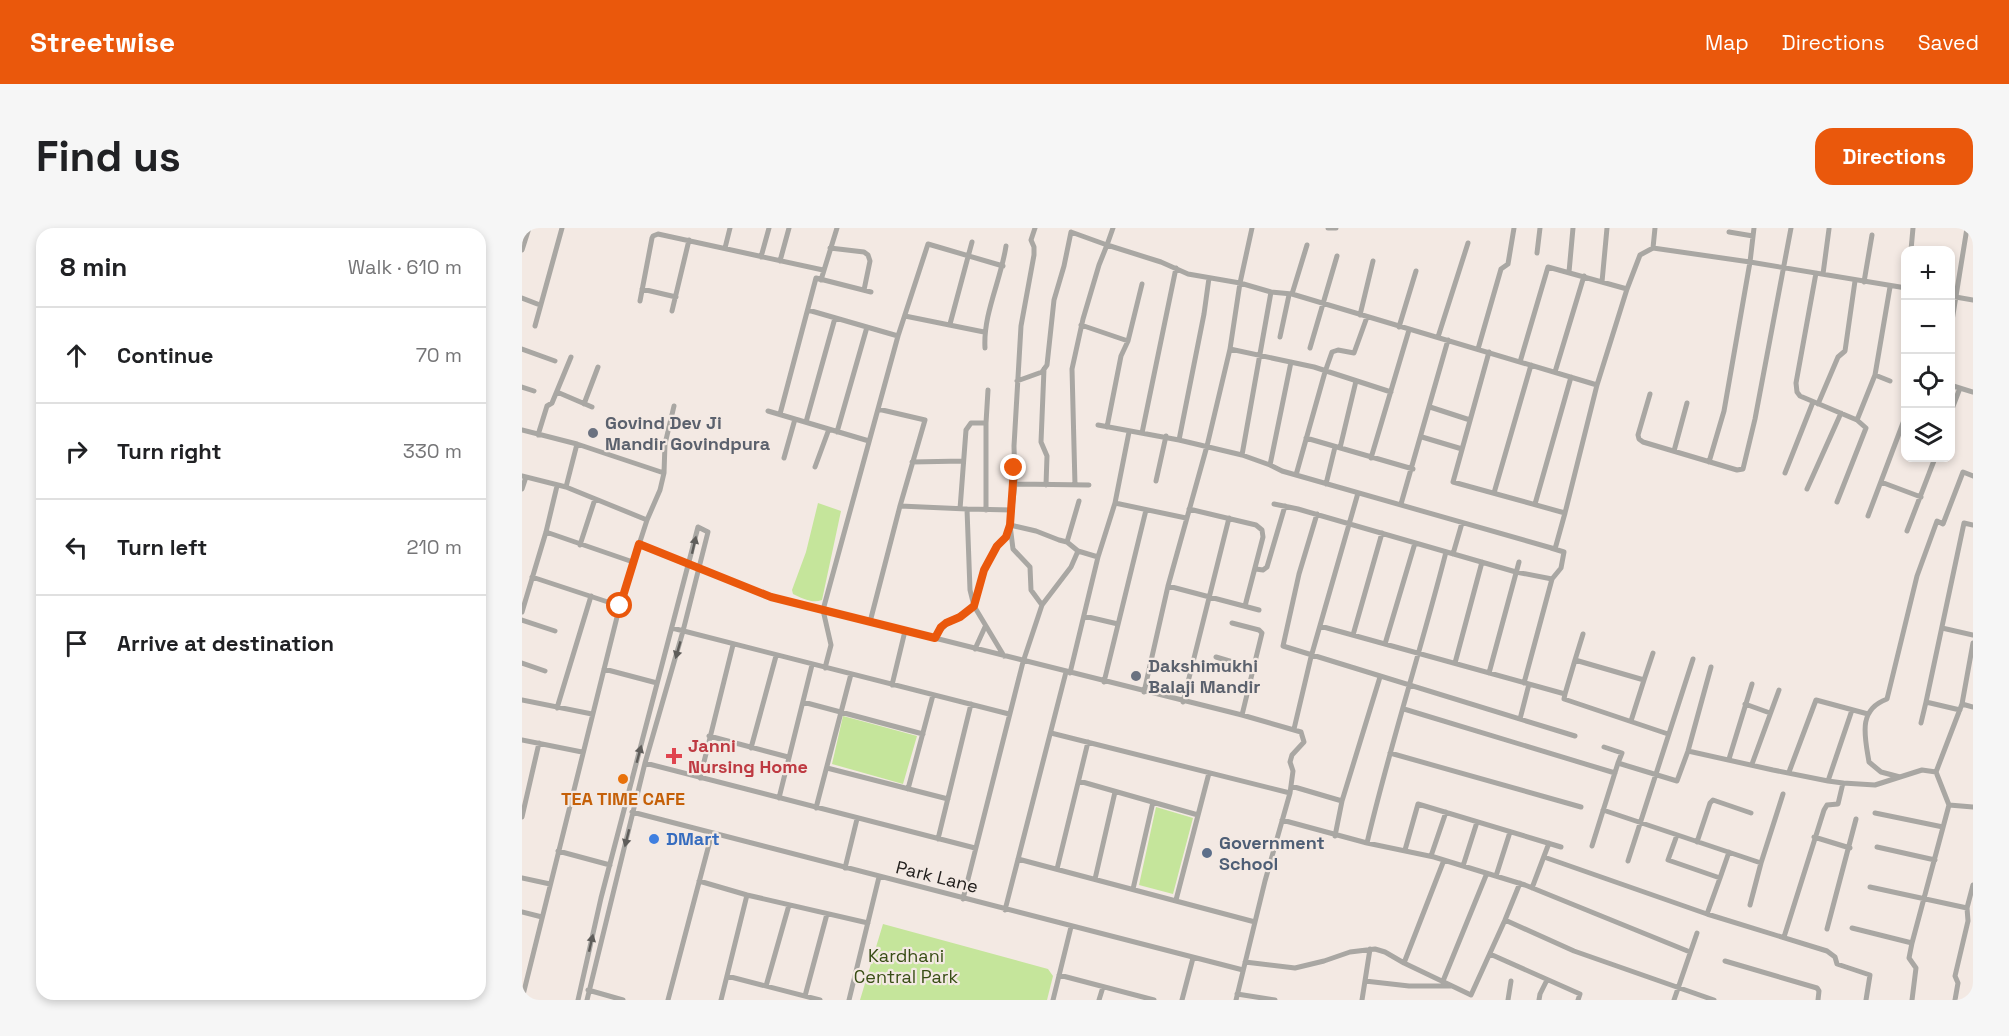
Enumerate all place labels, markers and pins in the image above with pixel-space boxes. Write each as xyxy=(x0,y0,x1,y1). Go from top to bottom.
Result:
place label: Govind Dev Ji Mandir Govindpura xyxy=(605,411,771,455)
marker: Govind Dev Ji Mandir Govindpura xyxy=(586,426,600,440)
place label: Dakshimukhi Balaji Mandir xyxy=(1148,654,1261,698)
marker: Dakshimukhi Balaji Mandir xyxy=(1129,669,1143,683)
place label: Janni Nursing Home xyxy=(688,734,808,778)
marker: Janni Nursing Home xyxy=(665,747,683,765)
marker: TEA TIME CAFE xyxy=(616,772,630,786)
place label: TEA TIME CAFE xyxy=(561,787,685,810)
place label: DMart xyxy=(666,827,720,850)
place label: Government School xyxy=(1219,831,1325,875)
marker: DMart xyxy=(647,832,661,846)
marker: Government School xyxy=(1200,846,1214,860)

